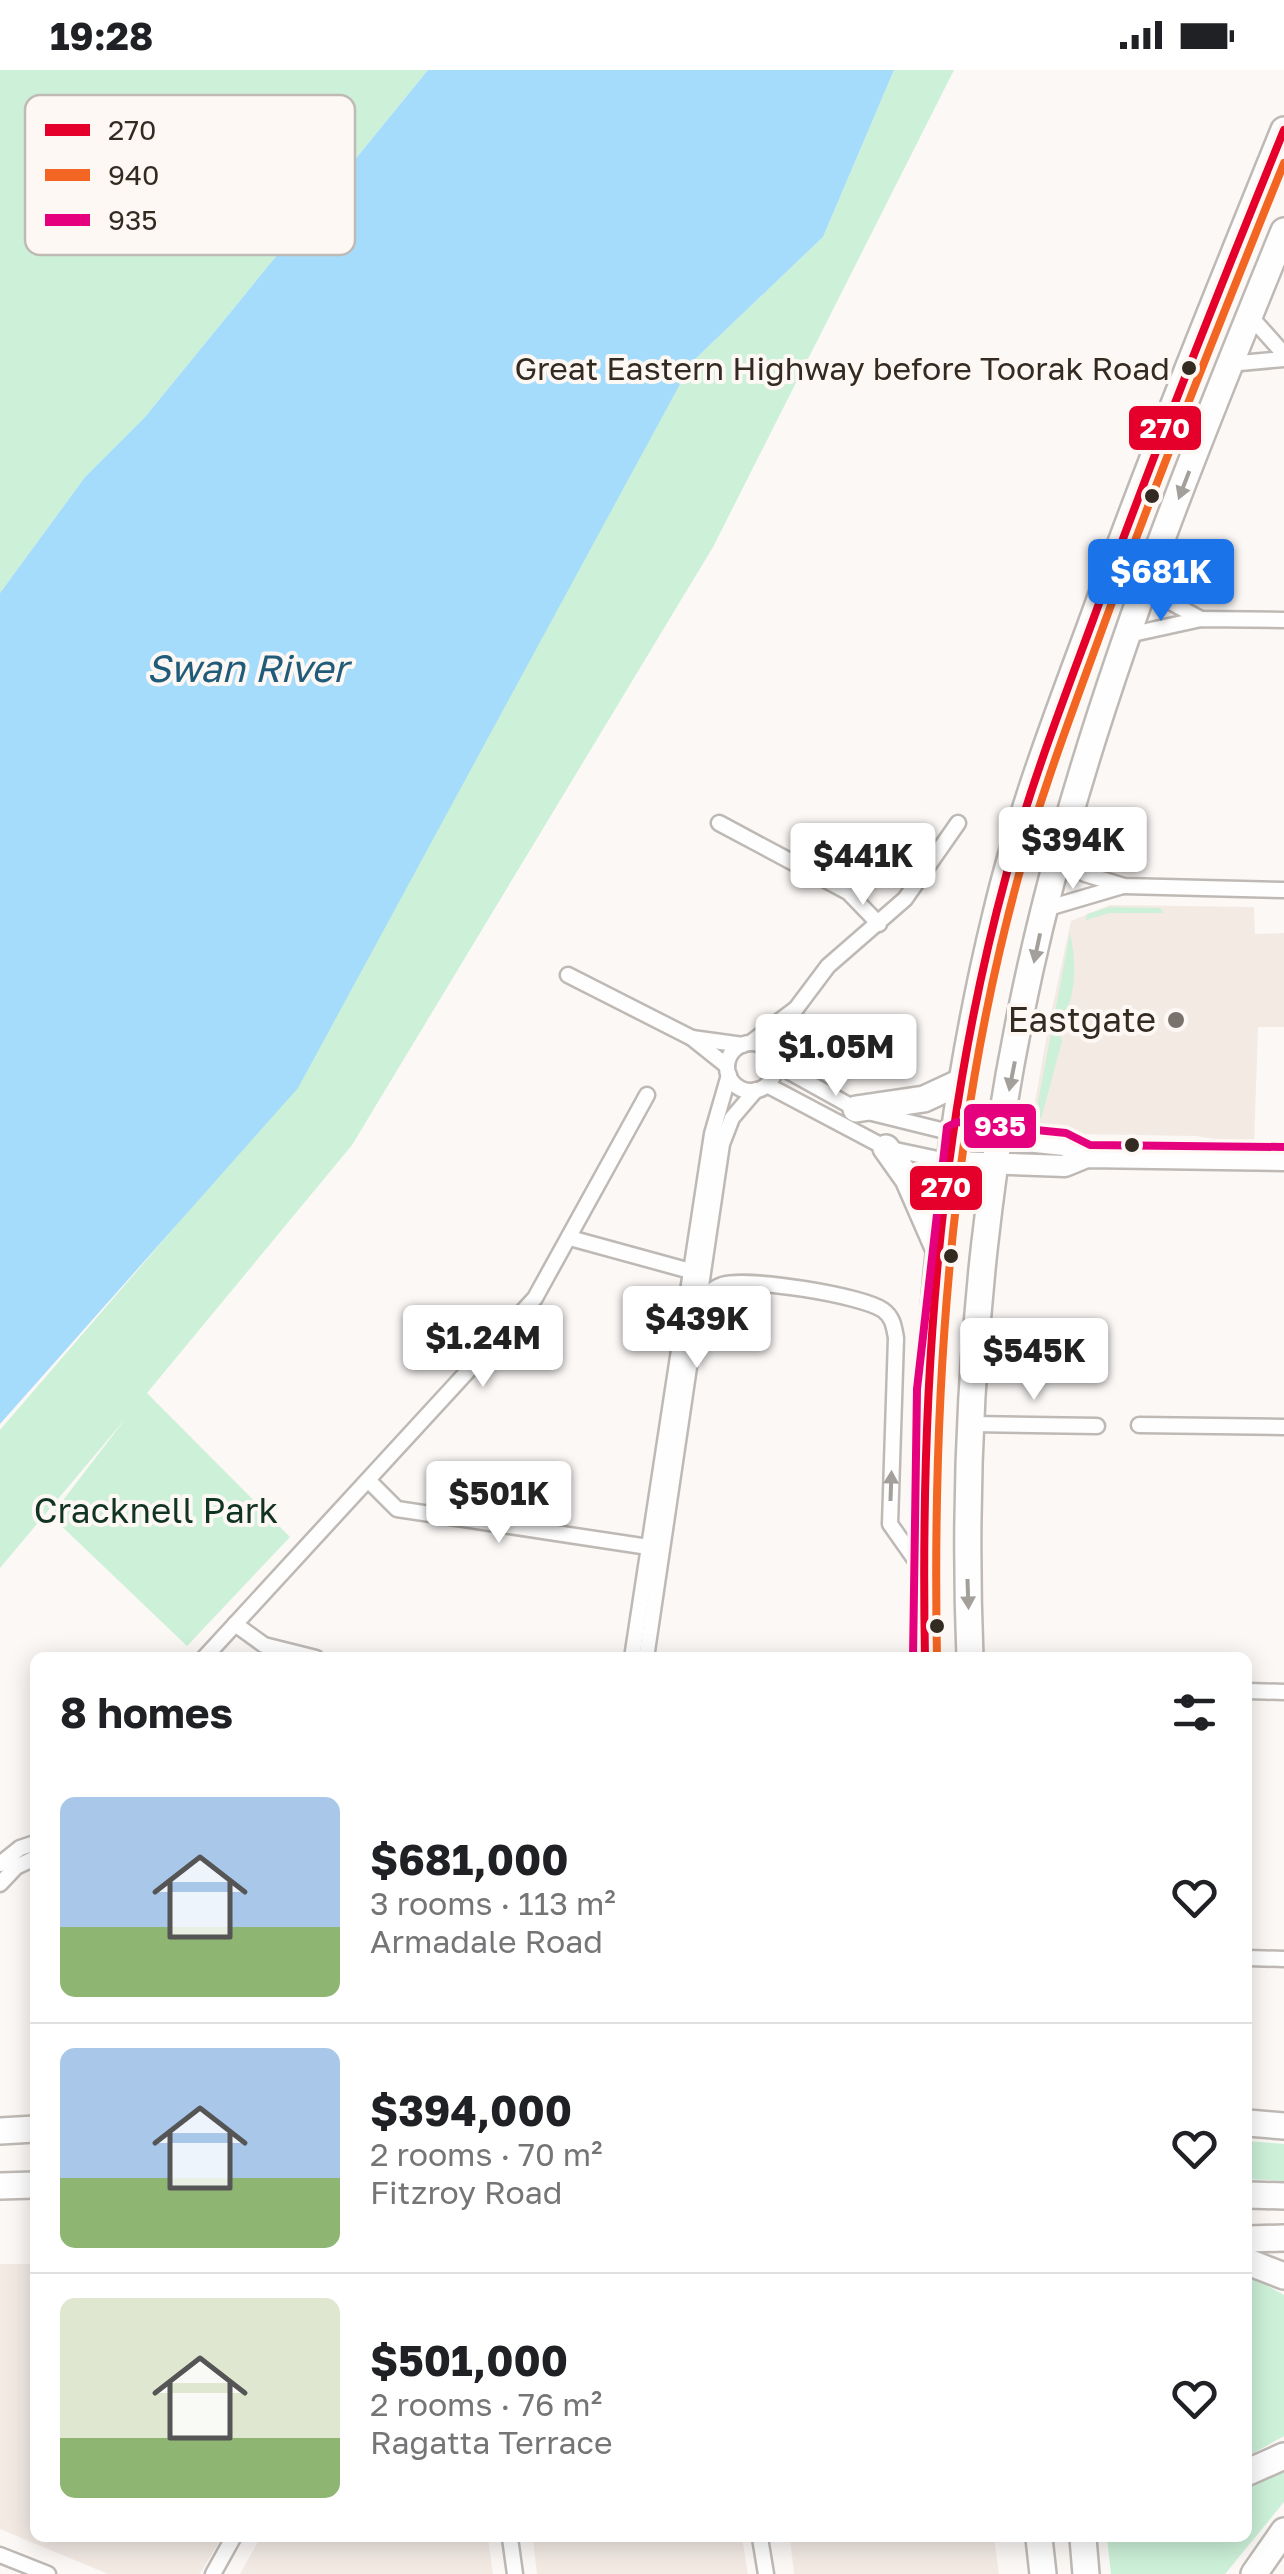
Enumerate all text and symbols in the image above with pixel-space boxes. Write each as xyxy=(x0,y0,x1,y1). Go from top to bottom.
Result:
text: 19:28 xyxy=(50,13,153,58)
legend xyxy=(25,95,355,255)
text: 270 xyxy=(108,113,156,146)
text: 940 xyxy=(108,158,159,191)
text: 935 xyxy=(108,203,158,236)
place label: Great Eastern Highway before Toorak Road xyxy=(515,349,1170,387)
marker: Great Eastern Highway before Toorak Road xyxy=(1179,358,1199,378)
line badge: 270 xyxy=(1127,404,1203,452)
text: 270 xyxy=(1140,411,1190,444)
one-way arrow xyxy=(1176,470,1191,500)
unlabelled marker xyxy=(1142,486,1162,506)
pin: $681K xyxy=(1091,539,1231,624)
text: $681K xyxy=(1110,552,1212,590)
water label: Swan River xyxy=(146,645,353,690)
pin: $394K xyxy=(1003,807,1143,892)
text: $394K xyxy=(1021,820,1125,858)
pin: $441K xyxy=(793,823,933,908)
text: $441K xyxy=(812,836,914,874)
one-way arrow xyxy=(1028,933,1044,964)
place label: Eastgate xyxy=(1007,998,1156,1040)
marker: Eastgate xyxy=(1165,1009,1187,1031)
pin: $1.05M xyxy=(755,1014,917,1099)
text: $1.05M xyxy=(778,1027,894,1065)
one-way arrow xyxy=(1003,1061,1019,1092)
line badge: 935 xyxy=(962,1102,1038,1150)
text: 935 xyxy=(974,1109,1026,1142)
unlabelled marker xyxy=(1122,1135,1142,1155)
line badge: 270 xyxy=(908,1164,984,1212)
text: 270 xyxy=(921,1170,971,1203)
unlabelled marker xyxy=(941,1246,961,1266)
pin: $439K xyxy=(627,1286,767,1371)
text: $439K xyxy=(645,1299,749,1337)
pin: $1.24M xyxy=(402,1305,564,1390)
text: $1.24M xyxy=(425,1318,541,1356)
pin: $545K xyxy=(964,1318,1104,1403)
text: $545K xyxy=(982,1331,1086,1369)
pin: $501K xyxy=(429,1461,569,1546)
one-way arrow xyxy=(883,1470,899,1502)
text: $501K xyxy=(448,1474,550,1512)
park label: Cracknell Park xyxy=(34,1489,278,1531)
one-way arrow xyxy=(960,1578,976,1610)
unlabelled marker xyxy=(927,1616,947,1636)
icon: filters xyxy=(1167,1685,1222,1740)
text: 8 homes xyxy=(60,1687,233,1737)
text: $681,000 xyxy=(370,1834,569,1884)
icon: home xyxy=(140,1837,260,1957)
icon: heart xyxy=(1167,1870,1222,1925)
text: 3 rooms · 113 m² xyxy=(370,1884,616,1922)
text: Armadale Road xyxy=(370,1922,603,1960)
text: $394,000 xyxy=(370,2085,572,2135)
icon: home xyxy=(140,2088,260,2208)
icon: heart xyxy=(1167,2121,1222,2176)
text: 2 rooms · 70 m² xyxy=(370,2135,603,2173)
text: Fitzroy Road xyxy=(370,2173,562,2211)
text: $501,000 xyxy=(370,2335,568,2385)
icon: home xyxy=(140,2338,260,2458)
icon: heart xyxy=(1167,2371,1222,2426)
text: 2 rooms · 76 m² xyxy=(370,2385,602,2423)
text: Ragatta Terrace xyxy=(370,2423,613,2461)

